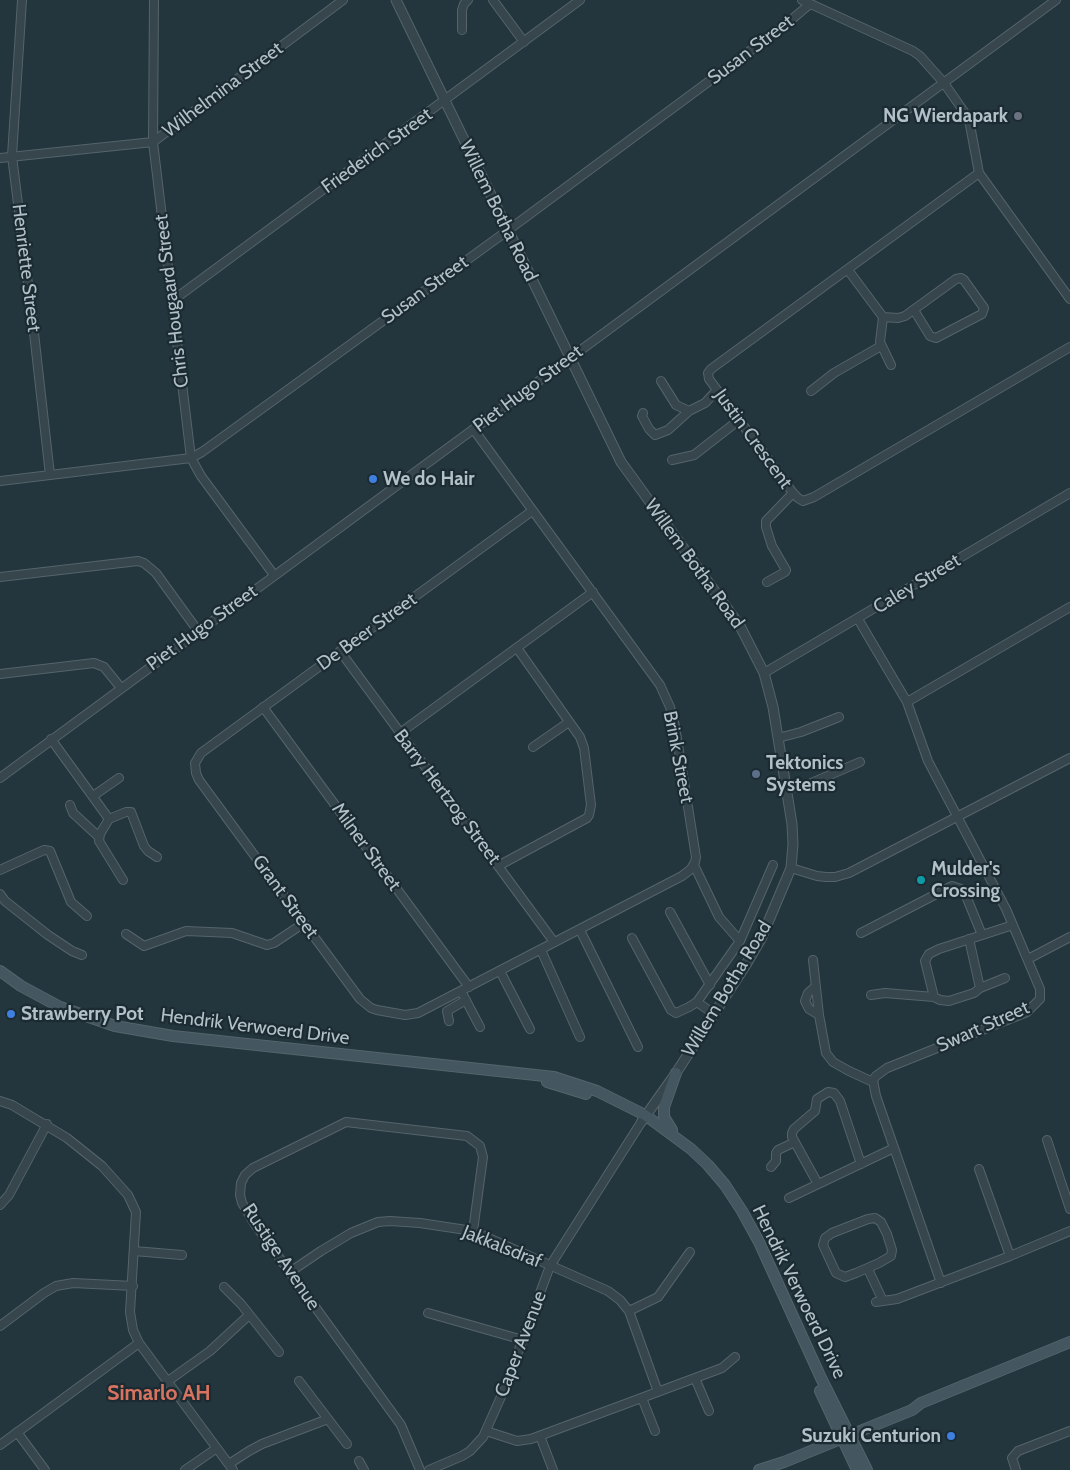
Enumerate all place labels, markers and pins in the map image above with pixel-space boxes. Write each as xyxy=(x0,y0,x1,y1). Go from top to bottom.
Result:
place label: NG Wierdapark xyxy=(883,105,1008,127)
marker: NG Wierdapark xyxy=(1012,110,1024,122)
place label: We do Hair xyxy=(383,468,475,490)
marker: We do Hair xyxy=(367,473,379,485)
place label: Tektonics Systems xyxy=(766,752,843,796)
marker: Tektonics Systems xyxy=(750,768,762,780)
place label: Mulder's Crossing xyxy=(931,858,1000,902)
marker: Mulder's Crossing xyxy=(915,874,927,886)
place label: Strawberry Pot xyxy=(21,1003,143,1025)
marker: Strawberry Pot xyxy=(5,1008,17,1020)
place label: Suzuki Centurion xyxy=(801,1425,941,1447)
marker: Suzuki Centurion xyxy=(945,1430,957,1442)

